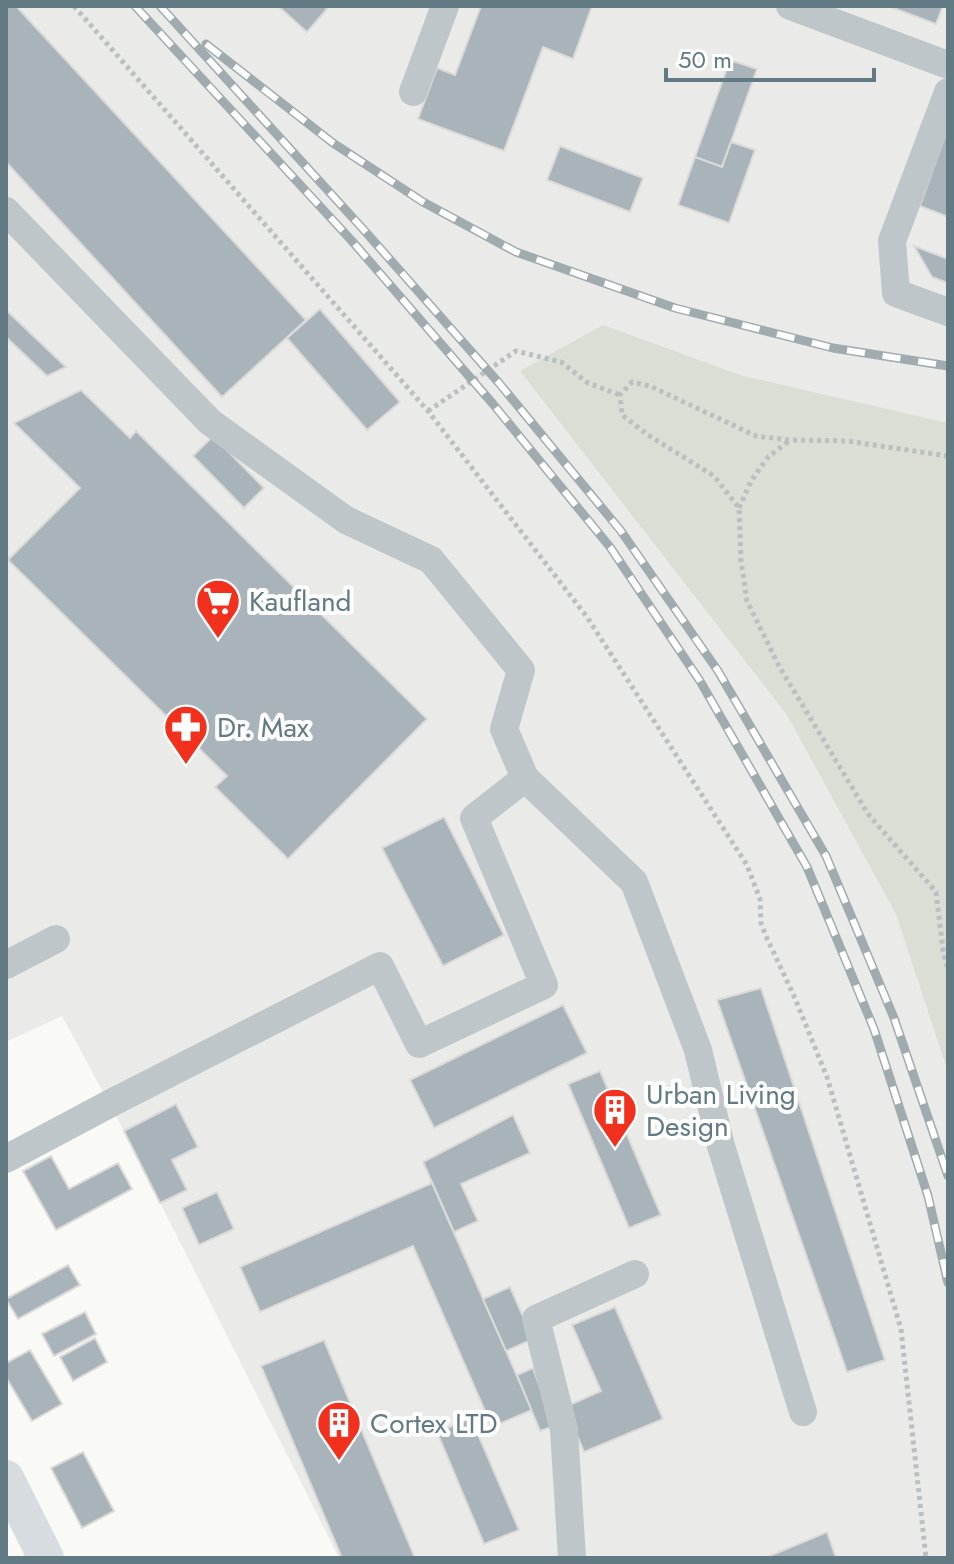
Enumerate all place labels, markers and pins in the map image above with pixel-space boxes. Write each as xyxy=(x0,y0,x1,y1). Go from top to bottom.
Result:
supermarket icon: Kaufland xyxy=(194,577,242,640)
place label: Kaufland xyxy=(249,581,352,622)
pharmacy icon: Dr. Max xyxy=(162,703,210,766)
place label: Dr. Max xyxy=(217,707,309,748)
place label: Urban Living Design xyxy=(646,1074,796,1147)
building icon: Urban Living Design xyxy=(591,1086,639,1149)
building icon: Cortex LTD xyxy=(315,1399,363,1462)
place label: Cortex LTD xyxy=(370,1403,498,1444)

